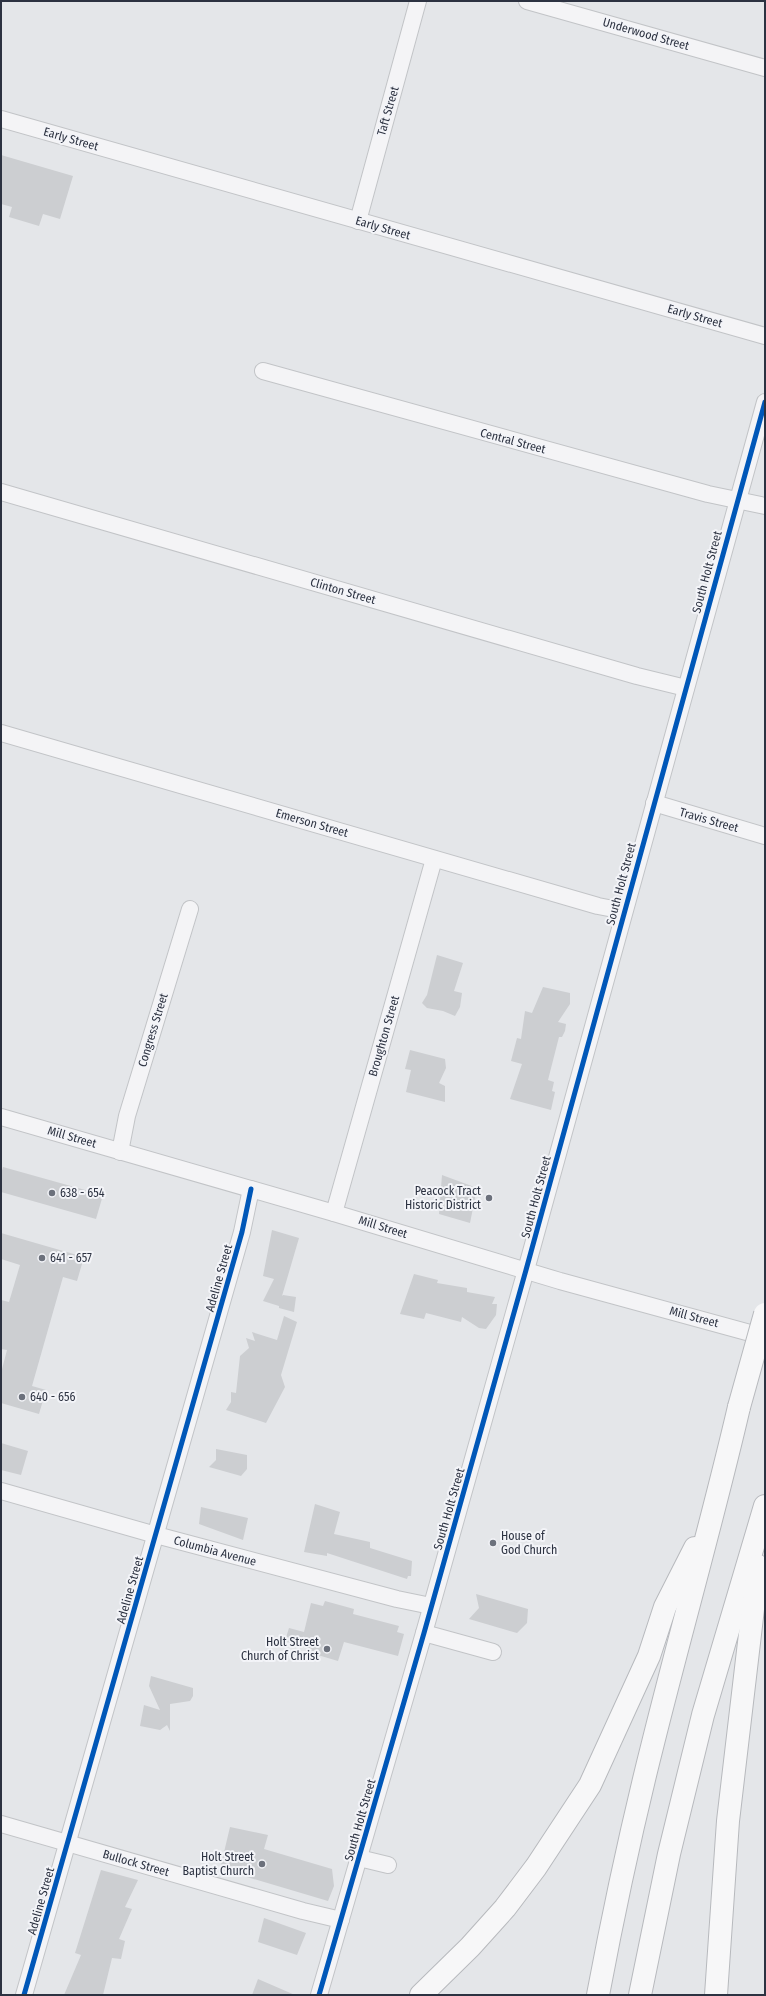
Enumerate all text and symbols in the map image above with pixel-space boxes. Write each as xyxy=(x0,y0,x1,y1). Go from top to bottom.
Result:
street label: Underwood Street xyxy=(601,15,691,53)
street label: Taft Street xyxy=(374,85,402,137)
street label: Early Street xyxy=(42,125,100,154)
street label: Early Street xyxy=(354,214,412,243)
street label: Early Street xyxy=(666,302,724,331)
street label: Central Street xyxy=(479,426,547,456)
street label: South Holt Street xyxy=(689,529,725,615)
street label: Clinton Street xyxy=(309,575,377,607)
street label: Travis Street xyxy=(678,805,740,835)
street label: Emerson Street xyxy=(274,806,350,840)
street label: South Holt Street xyxy=(603,841,639,927)
street label: Congress Street xyxy=(135,991,171,1069)
street label: Broughton Street xyxy=(366,994,402,1078)
street label: Mill Street xyxy=(46,1123,98,1151)
street label: South Holt Street xyxy=(518,1154,554,1240)
place label: Peacock Tract Historic District xyxy=(405,1184,481,1212)
place label: 638 - 654 xyxy=(60,1186,105,1200)
marker: 638 - 654 xyxy=(47,1188,57,1198)
marker: Peacock Tract Historic District xyxy=(484,1193,494,1203)
street label: Mill Street xyxy=(357,1213,409,1241)
street label: Adeline Street xyxy=(203,1243,235,1313)
place label: 641 - 657 xyxy=(50,1251,92,1265)
marker: 641 - 657 xyxy=(37,1253,47,1263)
street label: Mill Street xyxy=(668,1304,720,1330)
place label: 640 - 656 xyxy=(30,1390,75,1404)
marker: 640 - 656 xyxy=(17,1392,27,1402)
street label: South Holt Street xyxy=(431,1466,467,1552)
place label: House of God Church xyxy=(501,1529,557,1557)
street label: Columbia Avenue xyxy=(172,1533,258,1569)
marker: House of God Church xyxy=(488,1538,498,1548)
street label: Adeline Street xyxy=(114,1555,146,1625)
place label: Holt Street Church of Christ xyxy=(241,1635,319,1663)
marker: Holt Street Church of Christ xyxy=(322,1644,332,1654)
street label: South Holt Street xyxy=(342,1777,378,1863)
street label: Bullock Street xyxy=(101,1847,171,1879)
place label: Holt Street Baptist Church xyxy=(182,1850,254,1878)
marker: Holt Street Baptist Church xyxy=(257,1859,267,1869)
street label: Adeline Street xyxy=(25,1866,57,1936)

